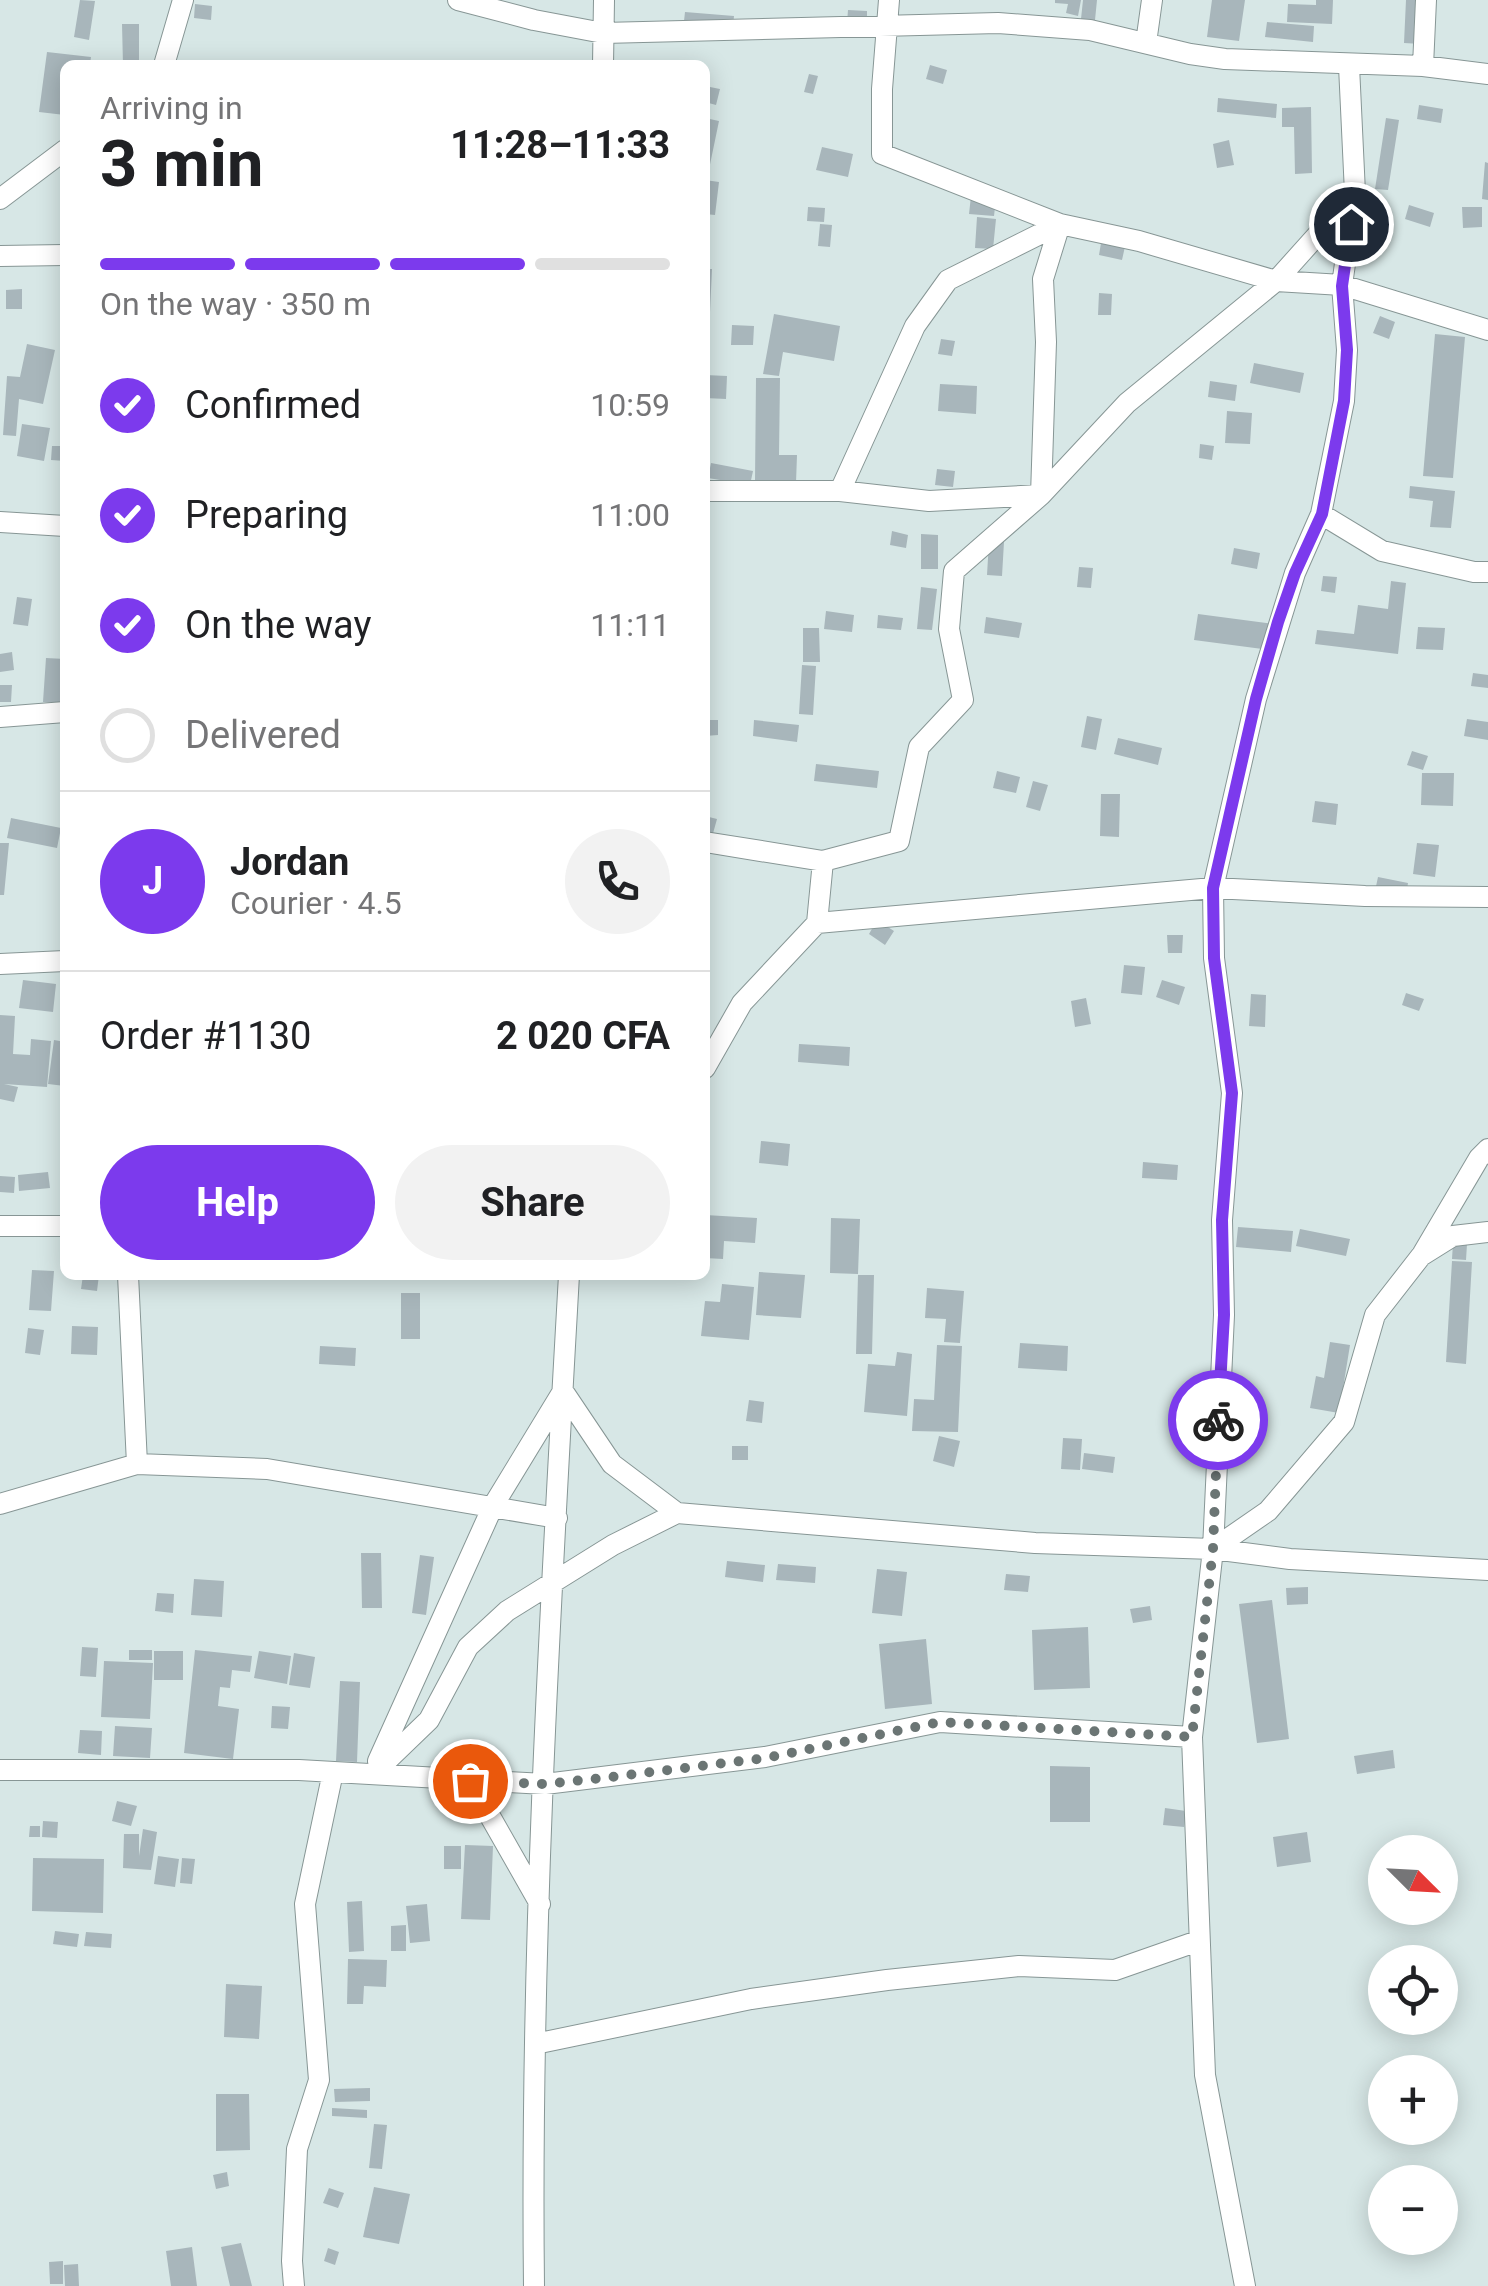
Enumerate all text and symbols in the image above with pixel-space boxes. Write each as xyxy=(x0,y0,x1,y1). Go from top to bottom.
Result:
text: Arriving in xyxy=(100,89,243,127)
text: 11:28–11:33 xyxy=(450,123,670,167)
text: 3 min xyxy=(100,126,263,202)
pin xyxy=(1309,182,1394,267)
icon: home xyxy=(1324,197,1379,252)
text: On the way · 350 m xyxy=(100,285,371,323)
icon: check xyxy=(100,378,155,433)
text: Confirmed xyxy=(185,383,361,427)
text: 10:59 xyxy=(590,386,670,424)
icon: check xyxy=(100,488,155,543)
text: Preparing xyxy=(185,493,348,537)
text: 11:00 xyxy=(590,496,670,534)
icon: check xyxy=(100,598,155,653)
text: On the way xyxy=(185,603,371,647)
text: 11:11 xyxy=(590,606,670,644)
text: Delivered xyxy=(185,713,341,757)
button: phone xyxy=(565,829,670,934)
text: Jordan xyxy=(230,840,349,884)
text: J xyxy=(142,859,163,903)
text: Courier · 4.5 xyxy=(230,884,402,922)
text: Order #1130 xyxy=(100,1014,311,1058)
text: 2 020 CFA xyxy=(496,1014,670,1058)
button: Help xyxy=(100,1145,375,1260)
button: Share xyxy=(395,1145,670,1260)
courier xyxy=(1168,1370,1268,1470)
icon: bike xyxy=(1191,1393,1246,1448)
pin xyxy=(428,1739,513,1824)
icon: bag xyxy=(443,1754,498,1809)
north arrow xyxy=(1368,1835,1458,1925)
map controls xyxy=(1368,1835,1458,2255)
button: locate xyxy=(1368,1945,1458,2035)
button: + xyxy=(1368,2055,1458,2145)
button: − xyxy=(1368,2165,1458,2255)

